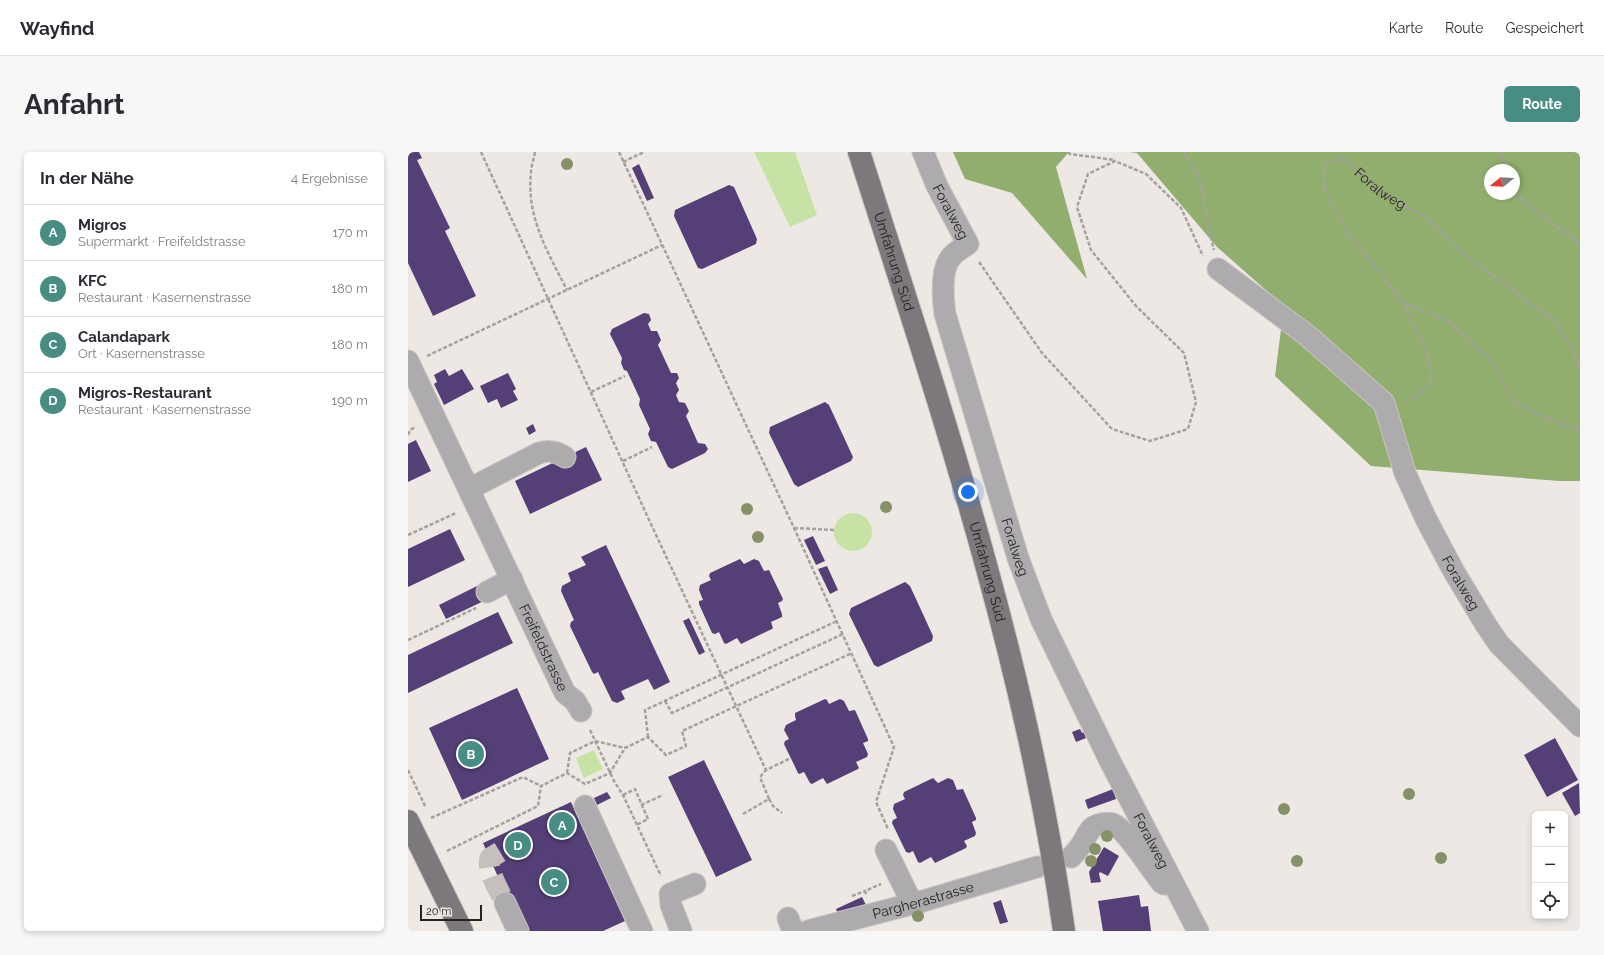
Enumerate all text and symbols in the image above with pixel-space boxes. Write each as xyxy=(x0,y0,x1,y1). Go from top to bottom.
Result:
text: Wayfind xyxy=(20,17,94,39)
text: Karte xyxy=(1389,20,1423,36)
text: Route xyxy=(1445,20,1483,36)
text: Gespeichert xyxy=(1505,20,1584,36)
button: Route xyxy=(1504,86,1580,122)
text: Anfahrt xyxy=(24,88,125,121)
street label: Foralweg xyxy=(1351,164,1409,213)
north arrow xyxy=(1484,164,1520,200)
text: In der Nähe xyxy=(40,168,134,188)
text: 4 Ergebnisse xyxy=(291,171,368,186)
street label: Foralweg xyxy=(930,181,972,242)
street label: Umfahrung Süd xyxy=(871,210,917,313)
text: Migros xyxy=(78,216,127,234)
text: A xyxy=(49,225,57,240)
text: 170 m xyxy=(332,225,368,240)
text: Supermarkt · Freifeldstrasse xyxy=(78,234,246,249)
text: KFC xyxy=(78,272,107,290)
text: B xyxy=(49,281,57,296)
text: 180 m xyxy=(332,281,368,296)
text: Restaurant · Kasernenstrasse xyxy=(78,290,251,305)
text: Calandapark xyxy=(78,328,170,346)
text: C xyxy=(49,337,57,352)
text: 180 m xyxy=(332,337,368,352)
text: Ort · Kasernenstrasse xyxy=(78,346,205,361)
text: Migros-Restaurant xyxy=(78,384,212,402)
text: D xyxy=(48,393,58,408)
text: 190 m xyxy=(332,393,368,408)
text: Restaurant · Kasernenstrasse xyxy=(78,402,251,417)
your location xyxy=(958,482,978,502)
street label: Foralweg xyxy=(998,516,1032,578)
street label: Umfahrung Süd xyxy=(966,520,1009,623)
street label: Foralweg xyxy=(1439,553,1483,613)
street label: Freifeldstrasse xyxy=(516,601,571,694)
pin: B xyxy=(458,739,484,769)
pin: A xyxy=(549,810,575,840)
street label: Foralweg xyxy=(1130,810,1172,871)
map controls xyxy=(1532,811,1568,919)
button: + xyxy=(1532,811,1568,847)
pin: D xyxy=(505,830,531,860)
button: − xyxy=(1532,847,1568,883)
pin: C xyxy=(541,867,567,897)
street label: Pargherastrasse xyxy=(871,878,975,922)
button: locate xyxy=(1532,883,1568,919)
scale bar xyxy=(420,903,482,922)
text: 20 m xyxy=(426,905,451,918)

